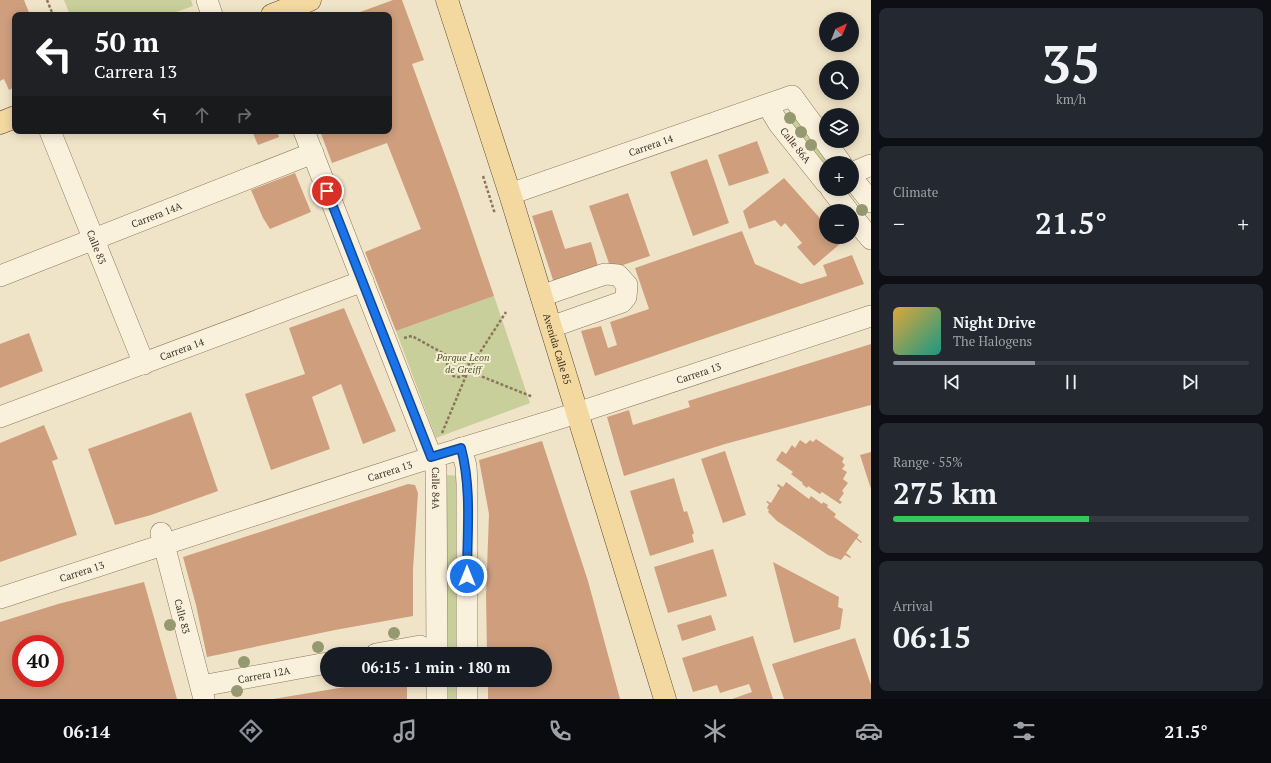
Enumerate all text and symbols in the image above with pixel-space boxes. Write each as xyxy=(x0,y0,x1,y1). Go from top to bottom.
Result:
north arrow xyxy=(819,12,859,52)
map controls xyxy=(819,12,859,244)
text: 50 m xyxy=(94,23,159,60)
icon: left xyxy=(28,28,80,80)
text: 35 xyxy=(1042,29,1100,98)
text: Carrera 13 xyxy=(94,59,177,83)
button: search xyxy=(819,60,859,100)
text: km/h xyxy=(1056,90,1086,108)
icon: left xyxy=(149,104,171,126)
icon: ahead xyxy=(191,104,213,126)
icon: right xyxy=(233,104,255,126)
button: layers xyxy=(819,108,859,148)
street label: Calle 86A xyxy=(777,124,814,166)
street label: Carrera 14 xyxy=(627,131,675,159)
button: + xyxy=(819,156,859,196)
pin xyxy=(310,174,344,208)
icon: arrive xyxy=(316,180,338,202)
text: Climate xyxy=(893,183,938,201)
street label: Carrera 14A xyxy=(129,199,184,230)
text: 21.5° xyxy=(1035,203,1107,243)
button: − xyxy=(819,204,859,244)
text: − xyxy=(893,209,905,238)
text: + xyxy=(1237,209,1249,238)
street label: Calle 83 xyxy=(84,228,109,266)
street label: Avenida Calle 85 xyxy=(541,312,575,386)
text: Night Drive xyxy=(953,312,1036,332)
text: The Halogens xyxy=(953,332,1032,350)
street label: Carrera 14 xyxy=(158,335,206,363)
park label: Parque Leon de Greiff xyxy=(436,351,490,376)
street label: Carrera 13 xyxy=(675,359,723,386)
icon: previous xyxy=(941,371,963,393)
icon: pause xyxy=(1060,371,1082,393)
icon: next xyxy=(1179,371,1201,393)
text: Range · 55% xyxy=(893,453,963,471)
street label: Carrera 13 xyxy=(366,458,414,484)
street label: Calle 84A xyxy=(429,467,443,510)
text: 275 km xyxy=(893,473,997,513)
position arrow xyxy=(446,555,488,597)
street label: Carrera 13 xyxy=(58,558,106,585)
street label: Calle 83 xyxy=(172,597,193,635)
text: Arrival xyxy=(893,597,933,615)
text: 06:15 xyxy=(893,617,971,657)
speed limit sign: 40 xyxy=(12,635,64,687)
text: 06:15 · 1 min · 180 m xyxy=(362,657,510,677)
street label: Carrera 12A xyxy=(237,663,291,686)
icon: directions xyxy=(237,717,265,745)
icon: music xyxy=(391,717,419,745)
icon: phone xyxy=(546,717,574,745)
icon: climate xyxy=(701,717,729,745)
icon: car xyxy=(855,717,883,745)
icon: filters xyxy=(1010,717,1038,745)
text: 06:14 xyxy=(63,719,110,743)
text: 21.5° xyxy=(1164,719,1208,743)

